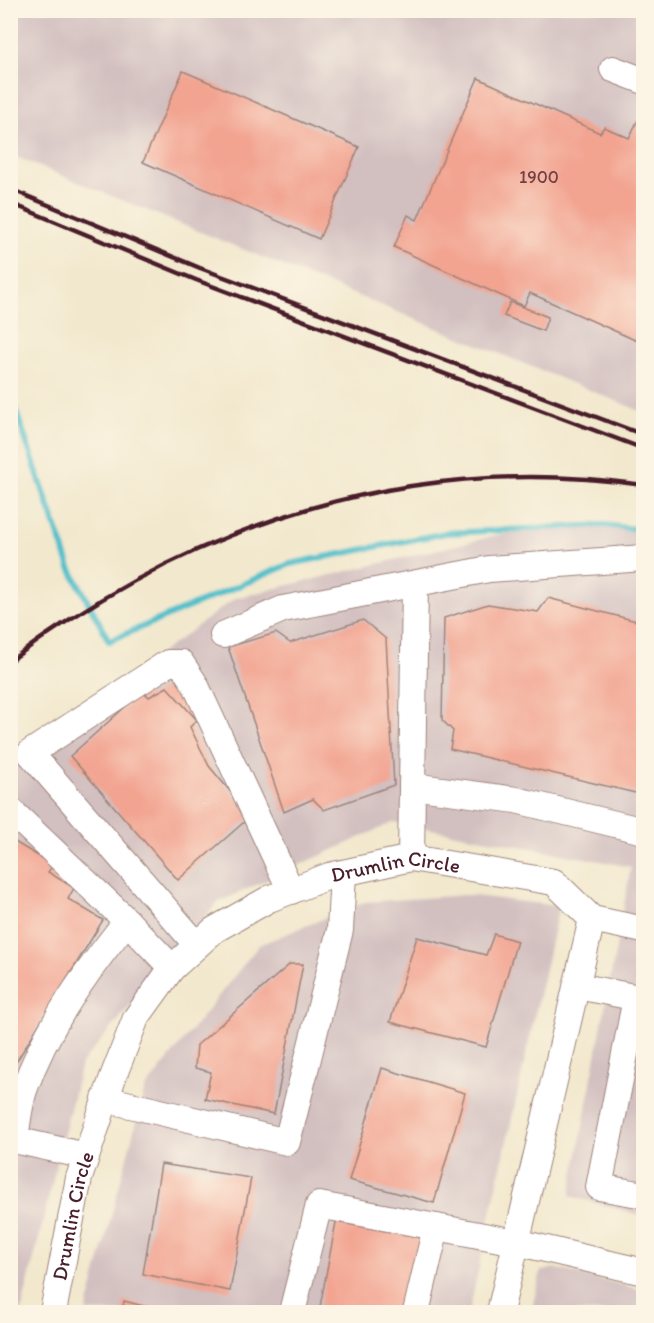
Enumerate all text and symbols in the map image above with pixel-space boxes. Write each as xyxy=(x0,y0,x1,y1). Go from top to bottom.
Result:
house number: 1900 xyxy=(519,166,559,188)
street label: Drumlin Circle xyxy=(328,845,462,887)
street label: Drumlin Circle xyxy=(46,1148,99,1283)

